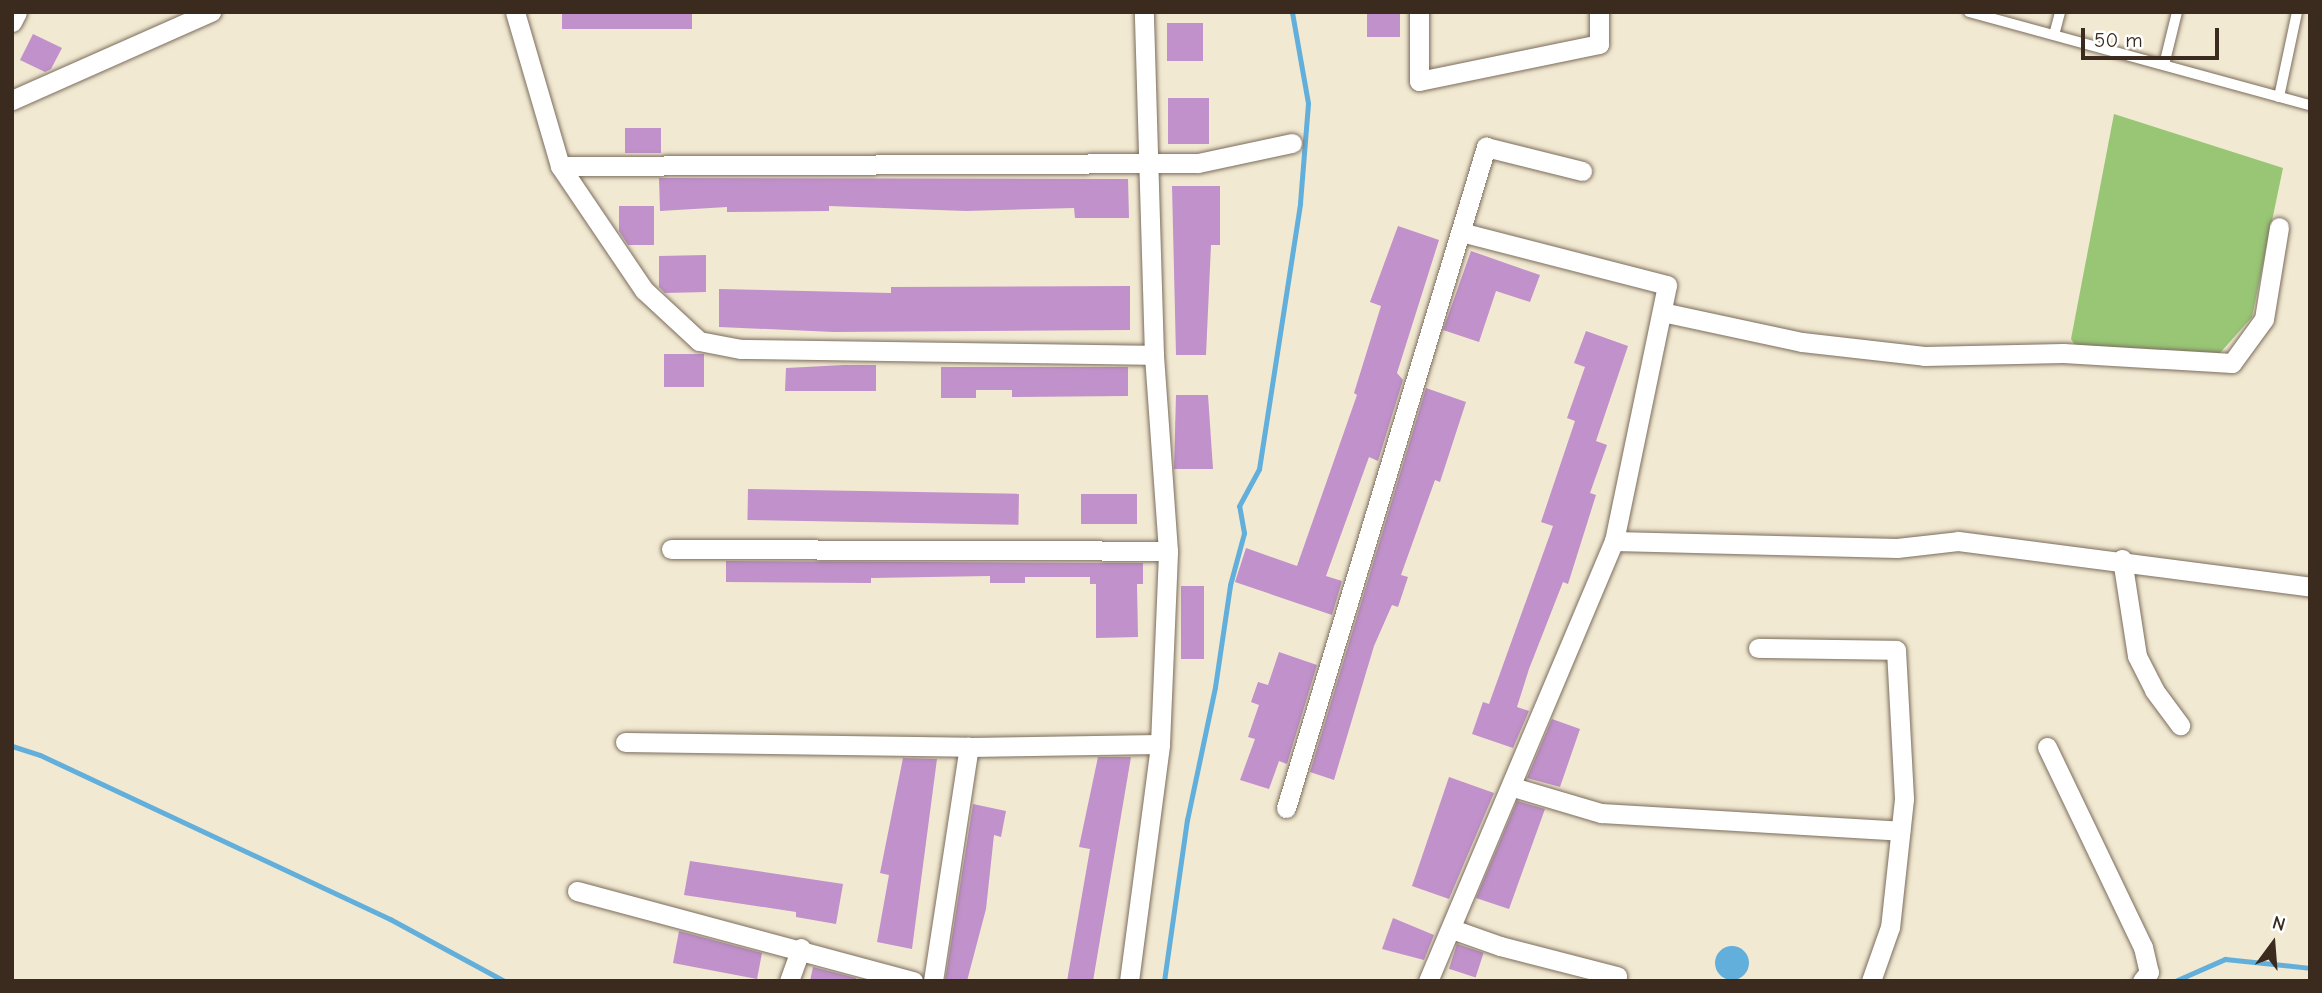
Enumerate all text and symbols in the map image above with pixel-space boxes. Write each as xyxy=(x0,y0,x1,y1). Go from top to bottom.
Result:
scale bar xyxy=(2084,14,2222,58)
text: 50 m xyxy=(2094,28,2143,52)
north arrow xyxy=(2238,909,2308,979)
text: N xyxy=(2270,912,2288,936)

